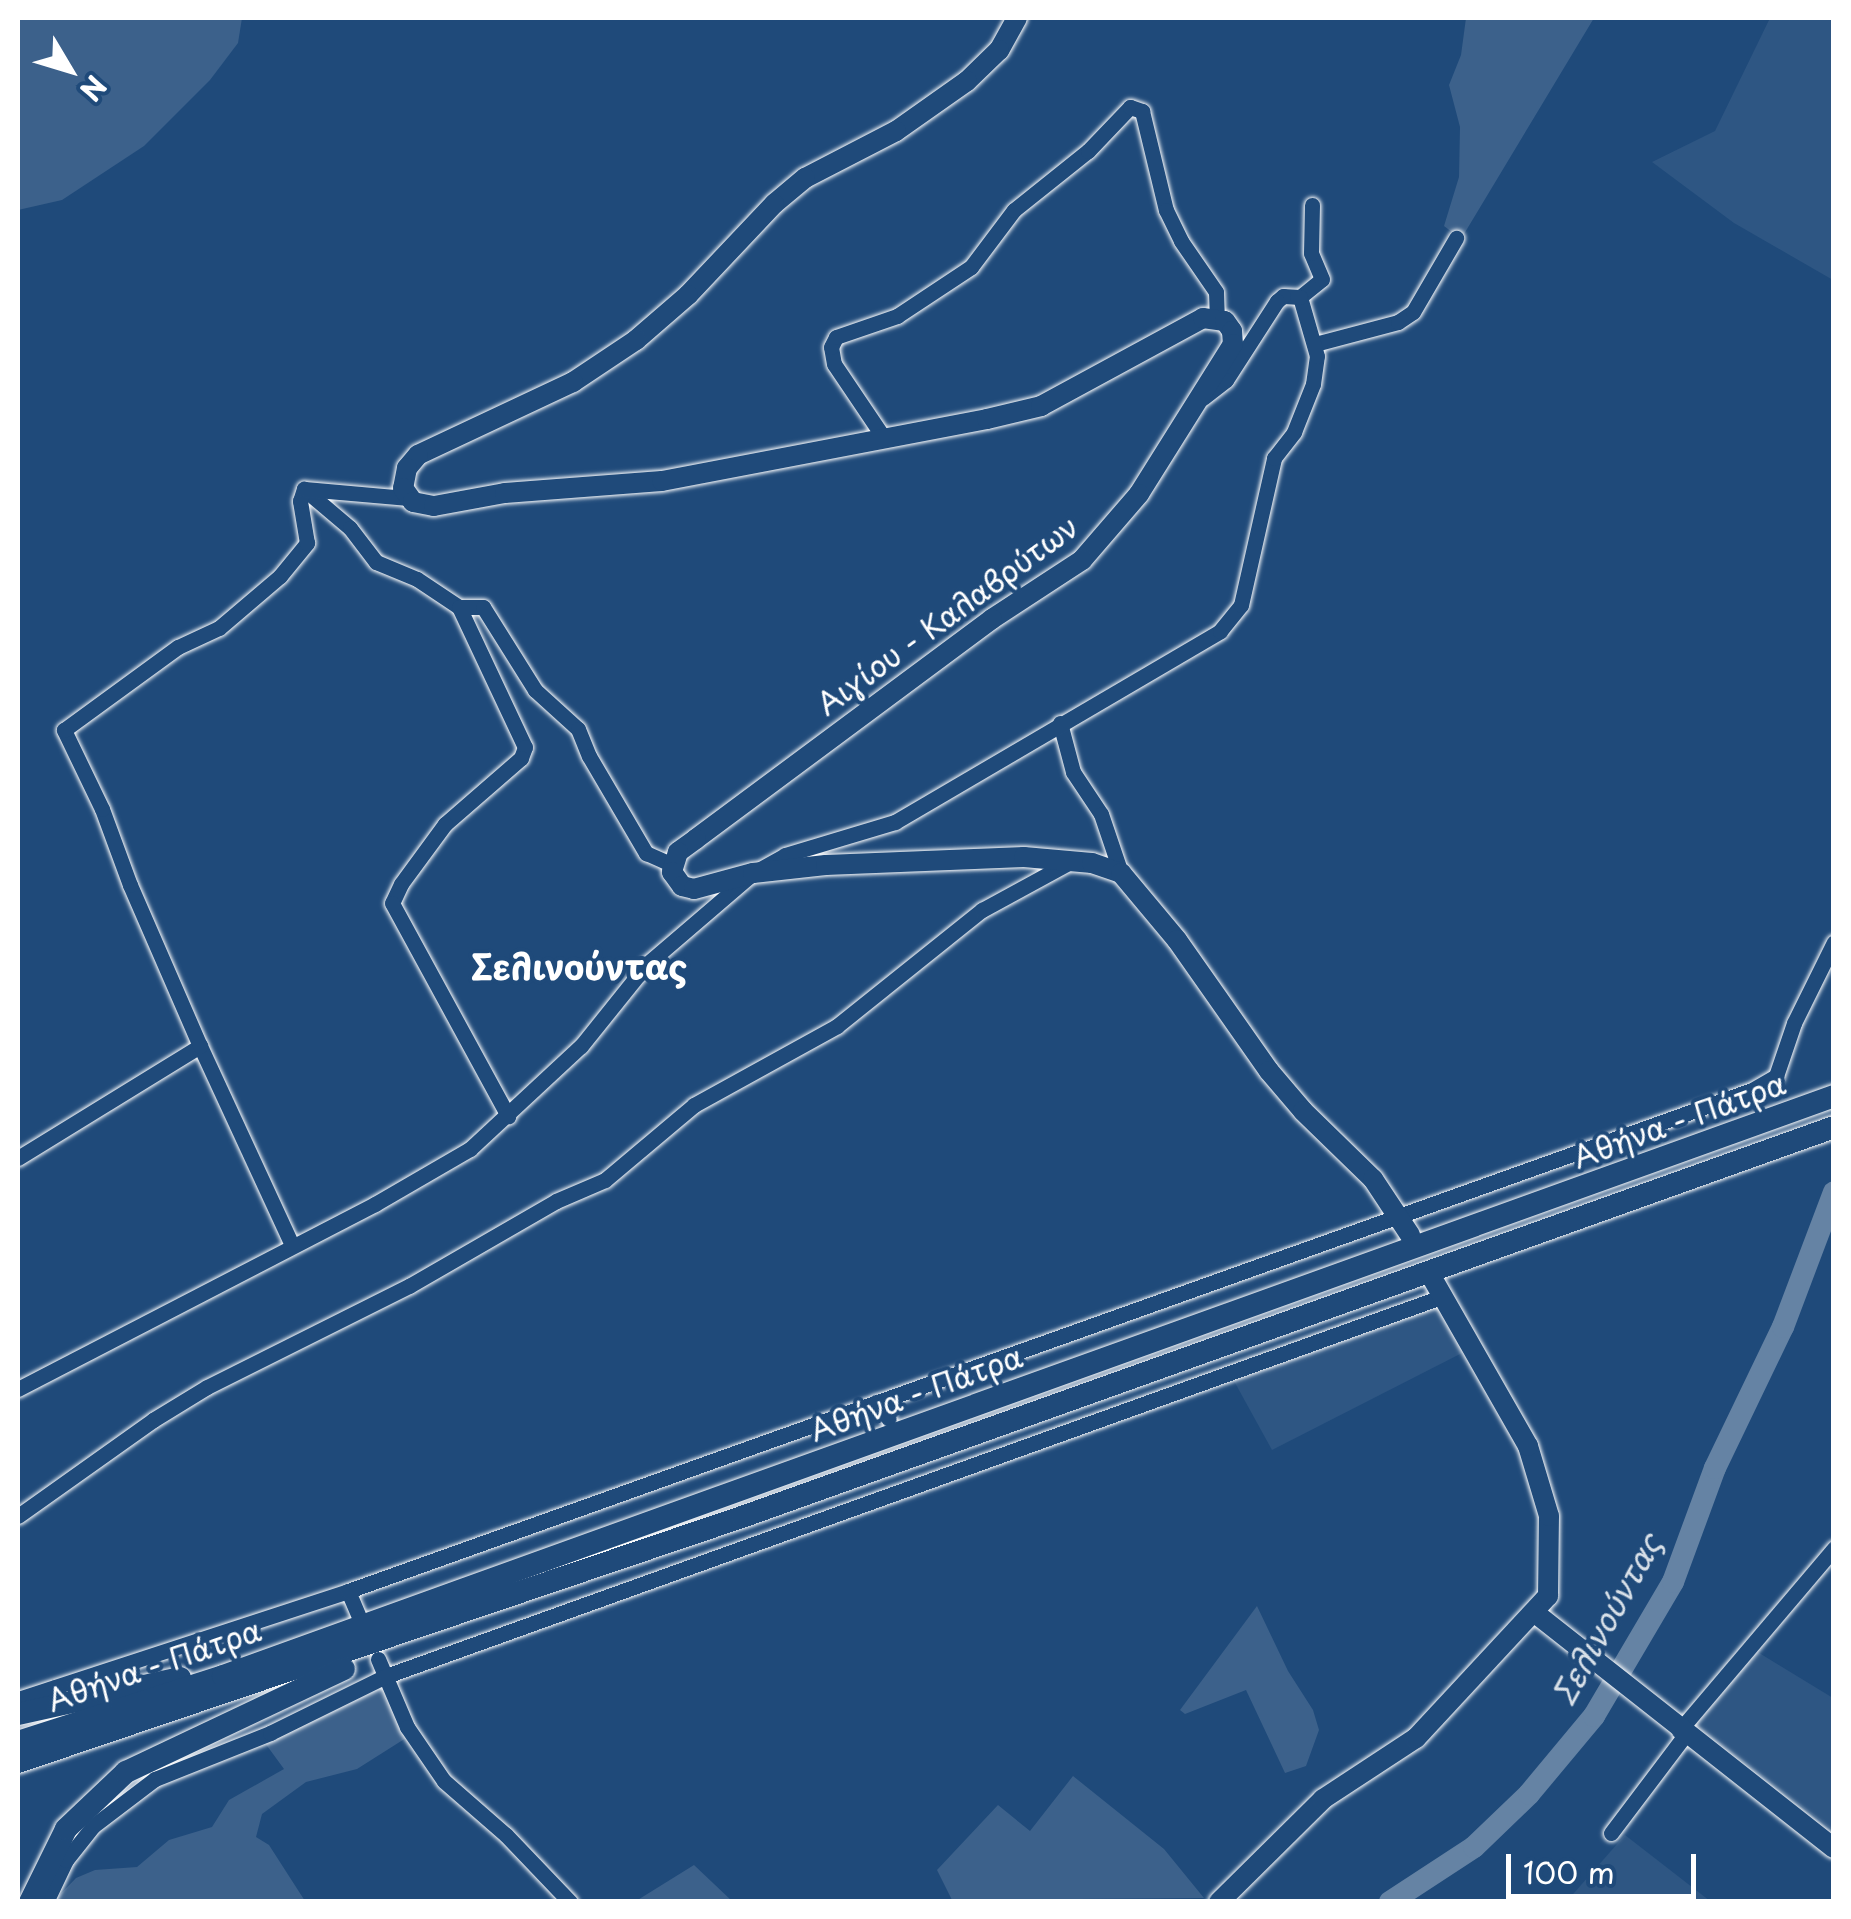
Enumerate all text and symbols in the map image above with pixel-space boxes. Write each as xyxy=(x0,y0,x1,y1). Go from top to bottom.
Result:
north arrow xyxy=(20,20,120,120)
text: N xyxy=(70,67,118,111)
street label: Αιγίου - Καλαβρύτων xyxy=(809,508,1085,722)
district label: Σελινούντας xyxy=(471,945,687,987)
street label: Αθήνα - Πάτρα xyxy=(1567,1065,1791,1175)
street label: Αθήνα - Πάτρα xyxy=(804,1338,1028,1448)
water label: Σελινούντας xyxy=(1543,1527,1669,1711)
street label: Αθήνα - Πάτρα xyxy=(42,1611,266,1719)
scale bar xyxy=(1511,1834,1701,1896)
text: 100 m xyxy=(1523,1849,1615,1894)

